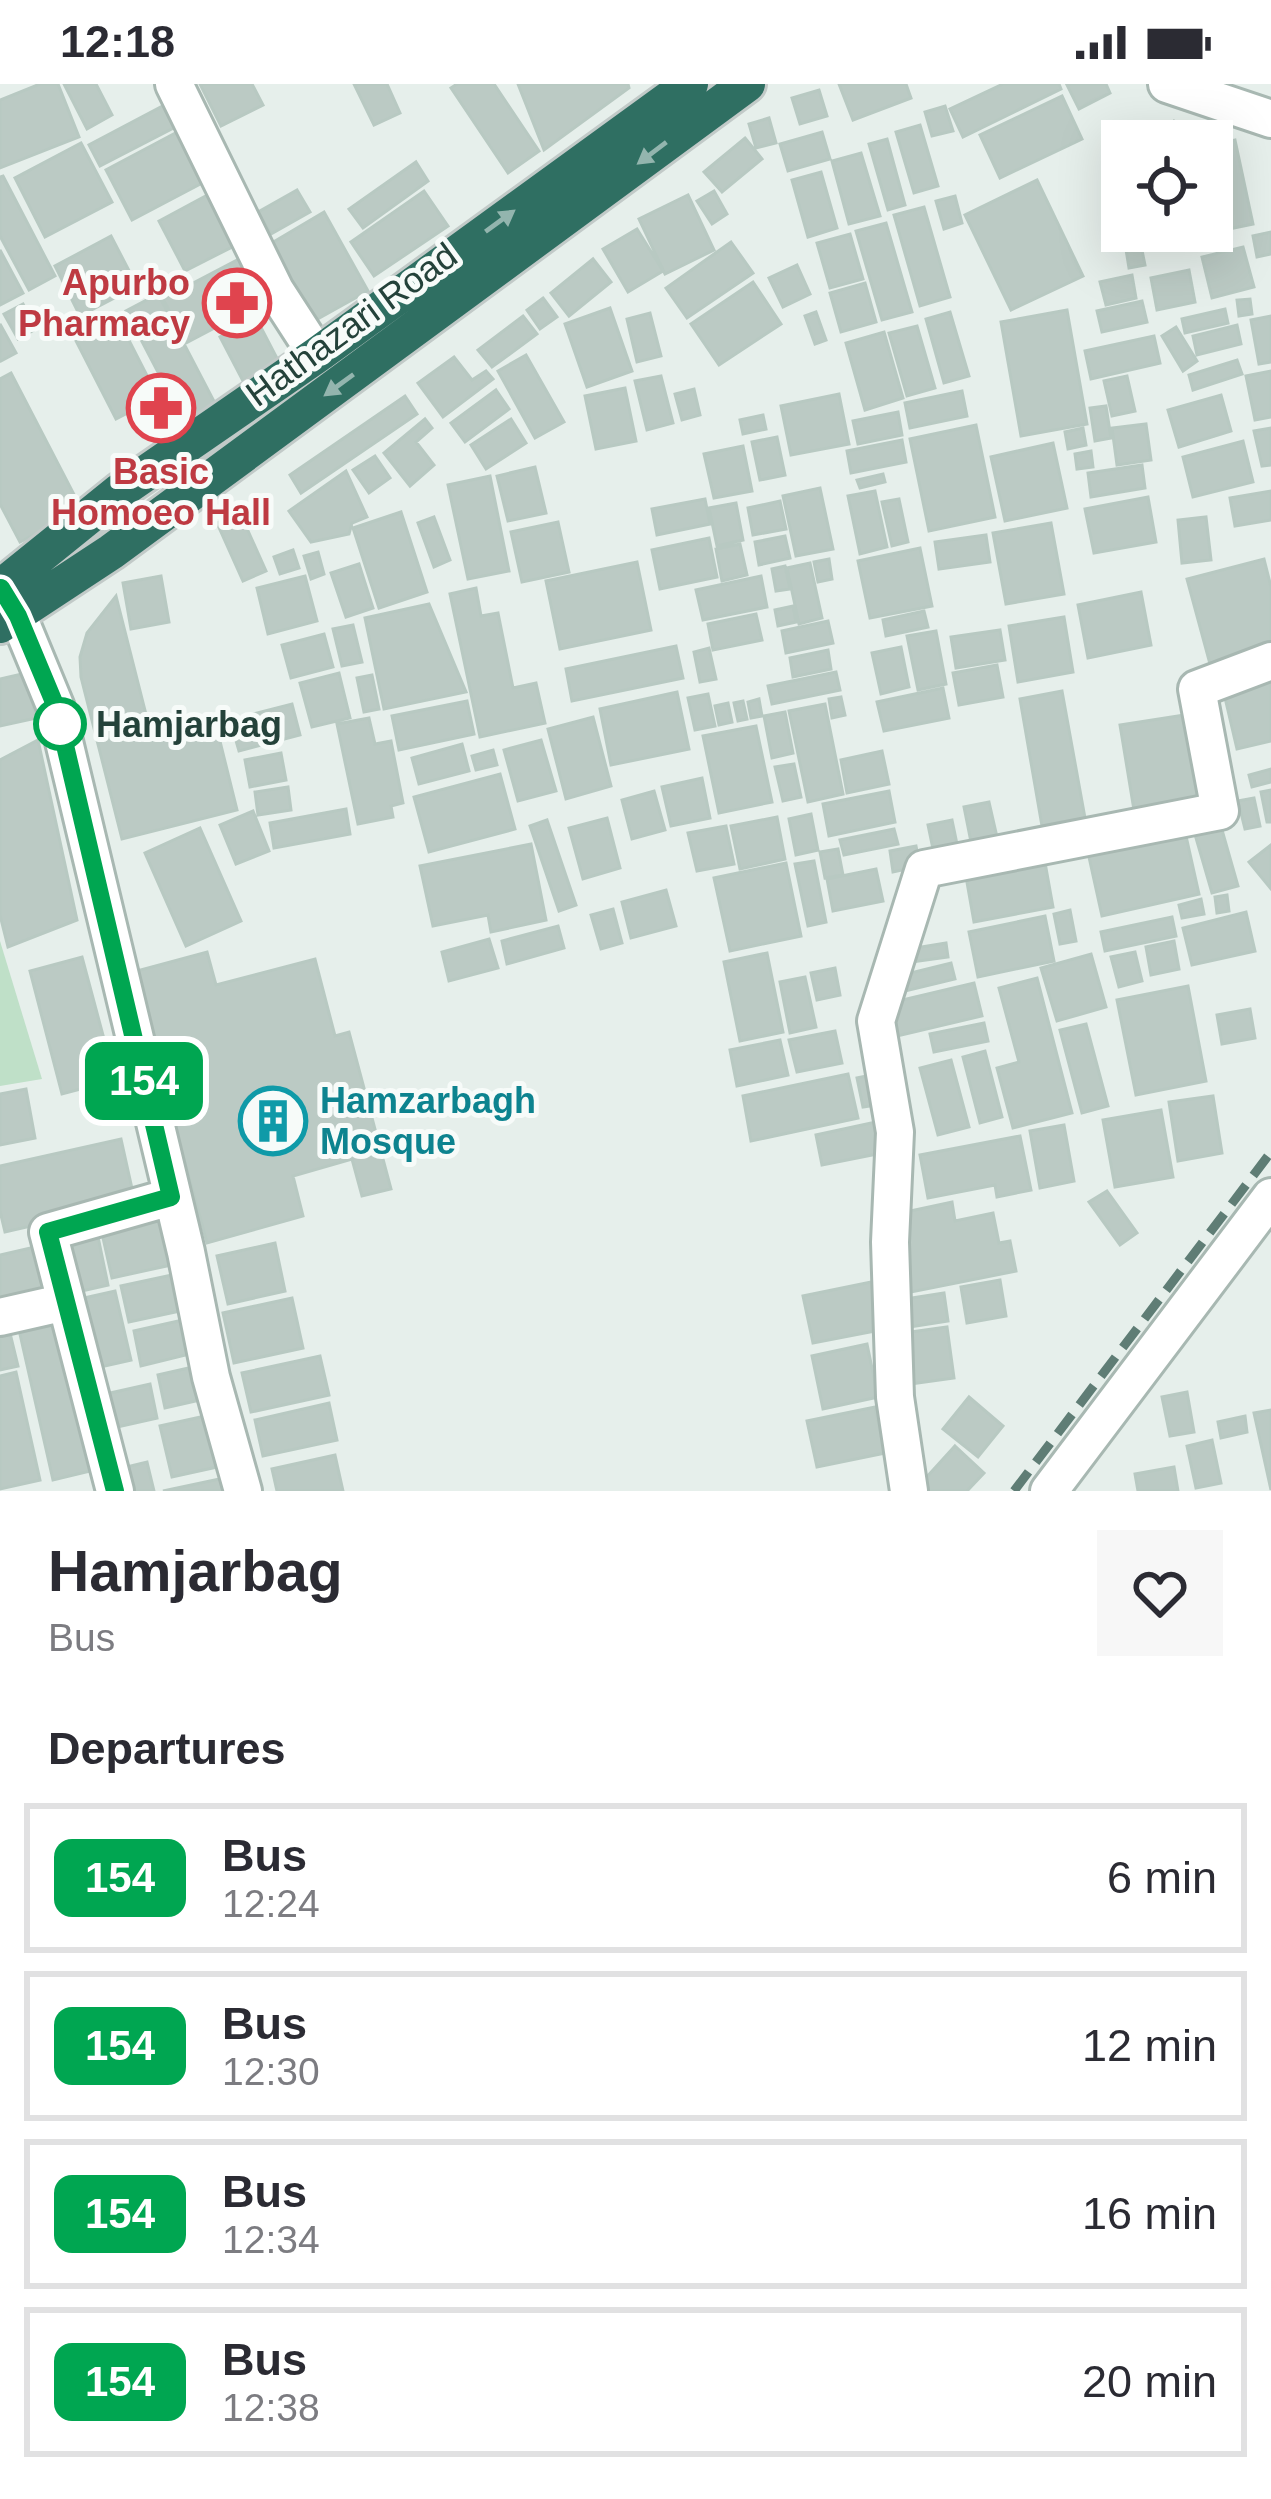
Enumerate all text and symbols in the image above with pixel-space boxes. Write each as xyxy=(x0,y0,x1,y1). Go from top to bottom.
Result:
text: 12:18 xyxy=(60,16,175,67)
map controls xyxy=(1101,120,1233,252)
button: locate xyxy=(1101,120,1233,252)
one-way arrow xyxy=(636,141,668,165)
one-way arrow xyxy=(484,210,516,233)
street label: Hathazari Road xyxy=(238,234,465,415)
place label: Apurbo Pharmacy xyxy=(18,262,190,344)
pharmacy icon: Apurbo Pharmacy xyxy=(202,268,272,338)
pharmacy icon: Basic Homoeo Hall xyxy=(126,373,196,443)
one-way arrow xyxy=(323,373,355,397)
place label: Basic Homoeo Hall xyxy=(51,451,271,533)
marker: Hamjarbag xyxy=(35,699,85,749)
place label: Hamjarbag xyxy=(96,704,282,745)
line badge: 154 xyxy=(75,1042,213,1120)
text: 154 xyxy=(109,1057,179,1104)
place label: Hamzarbagh Mosque xyxy=(320,1080,536,1162)
building icon: Hamzarbagh Mosque xyxy=(238,1086,308,1156)
button: heart xyxy=(1097,1530,1223,1656)
text: Hamjarbag xyxy=(48,1539,343,1603)
text: Bus xyxy=(48,1616,115,1659)
text: Departures xyxy=(48,1723,286,1774)
text: Bus xyxy=(222,1830,307,1881)
text: 6 min xyxy=(1107,1852,1217,1903)
text: 154 xyxy=(85,1854,155,1901)
text: 12:24 xyxy=(222,1882,320,1925)
text: Bus xyxy=(222,1998,307,2049)
text: 12 min xyxy=(1082,2020,1217,2071)
text: 154 xyxy=(85,2022,155,2069)
text: 12:30 xyxy=(222,2050,320,2093)
text: Bus xyxy=(222,2166,307,2217)
text: 16 min xyxy=(1082,2188,1217,2239)
text: 154 xyxy=(85,2190,155,2237)
text: 12:34 xyxy=(222,2218,320,2261)
text: Bus xyxy=(222,2334,307,2385)
text: 20 min xyxy=(1082,2356,1217,2407)
text: 154 xyxy=(85,2358,155,2405)
text: 12:38 xyxy=(222,2386,320,2429)

